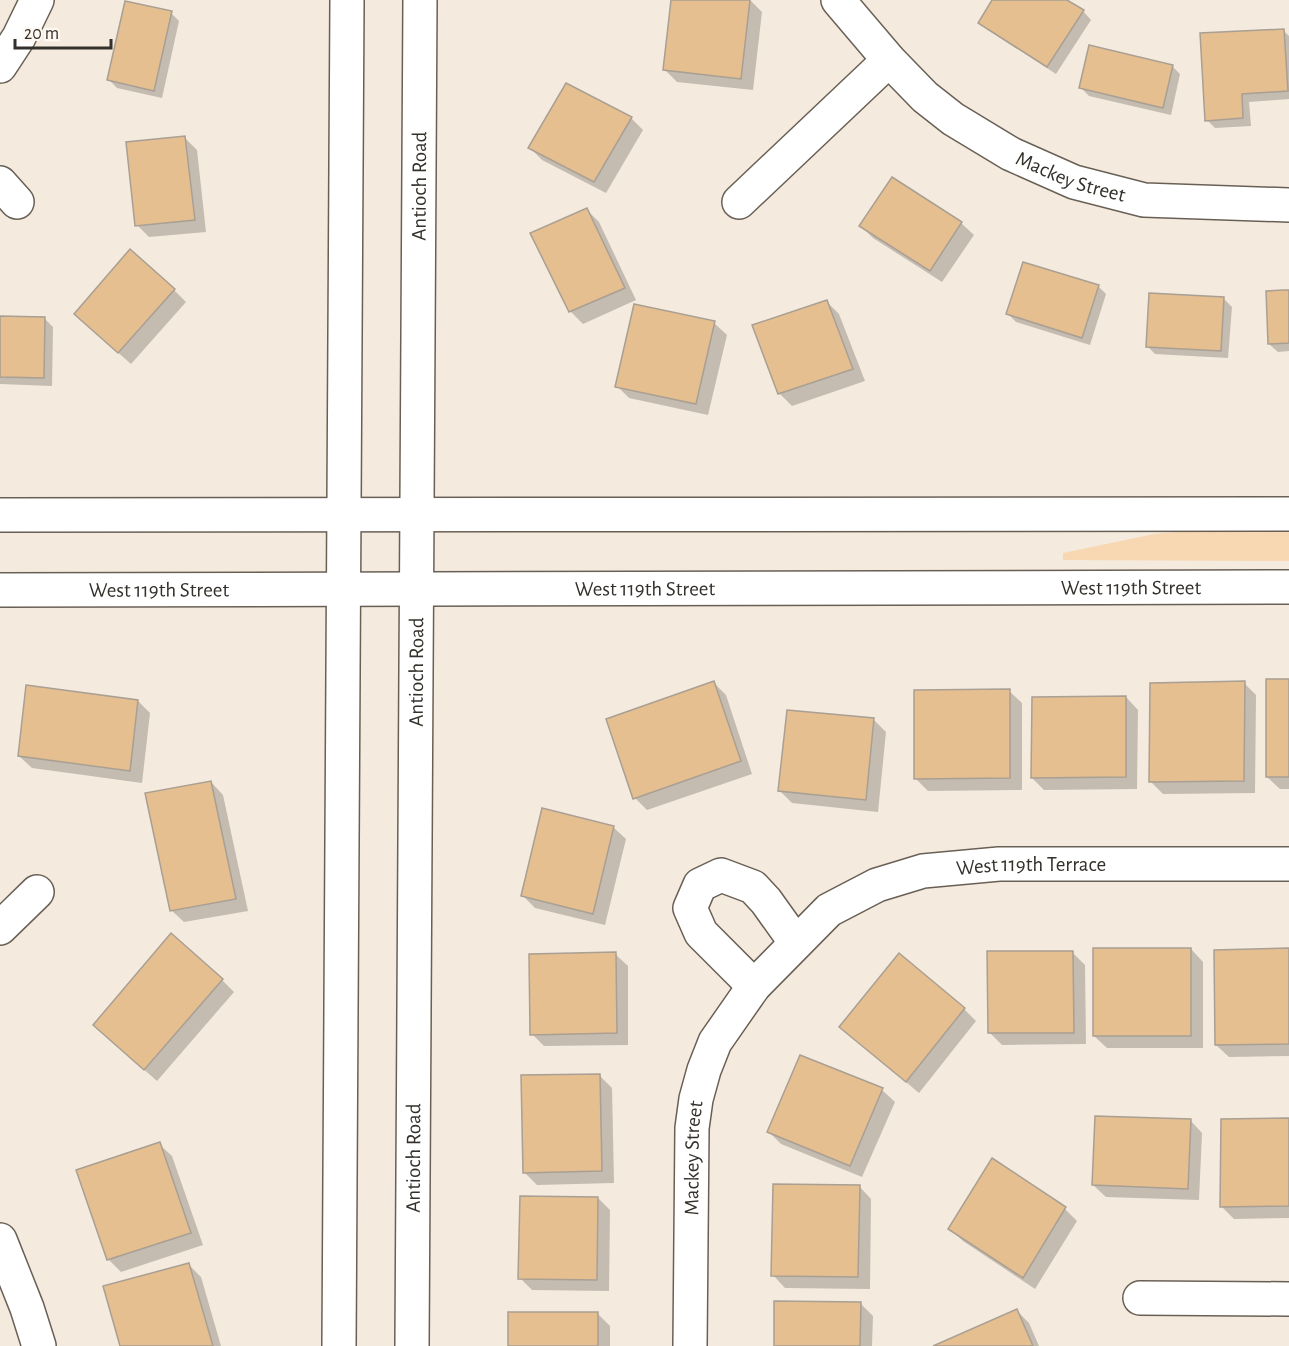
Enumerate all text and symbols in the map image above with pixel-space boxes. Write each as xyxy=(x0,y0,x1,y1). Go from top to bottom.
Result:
scale bar xyxy=(15,12,111,50)
text: 20 m xyxy=(24,25,59,43)
street label: Antioch Road xyxy=(409,131,430,241)
street label: Mackey Street xyxy=(1013,148,1128,206)
street label: West 119th Street xyxy=(1061,577,1202,599)
street label: West 119th Street xyxy=(575,578,716,600)
street label: West 119th Street xyxy=(89,579,230,601)
street label: Antioch Road xyxy=(406,617,427,727)
street label: West 119th Terrace xyxy=(955,854,1106,879)
street label: Mackey Street xyxy=(681,1099,707,1216)
street label: Antioch Road xyxy=(403,1103,424,1213)

